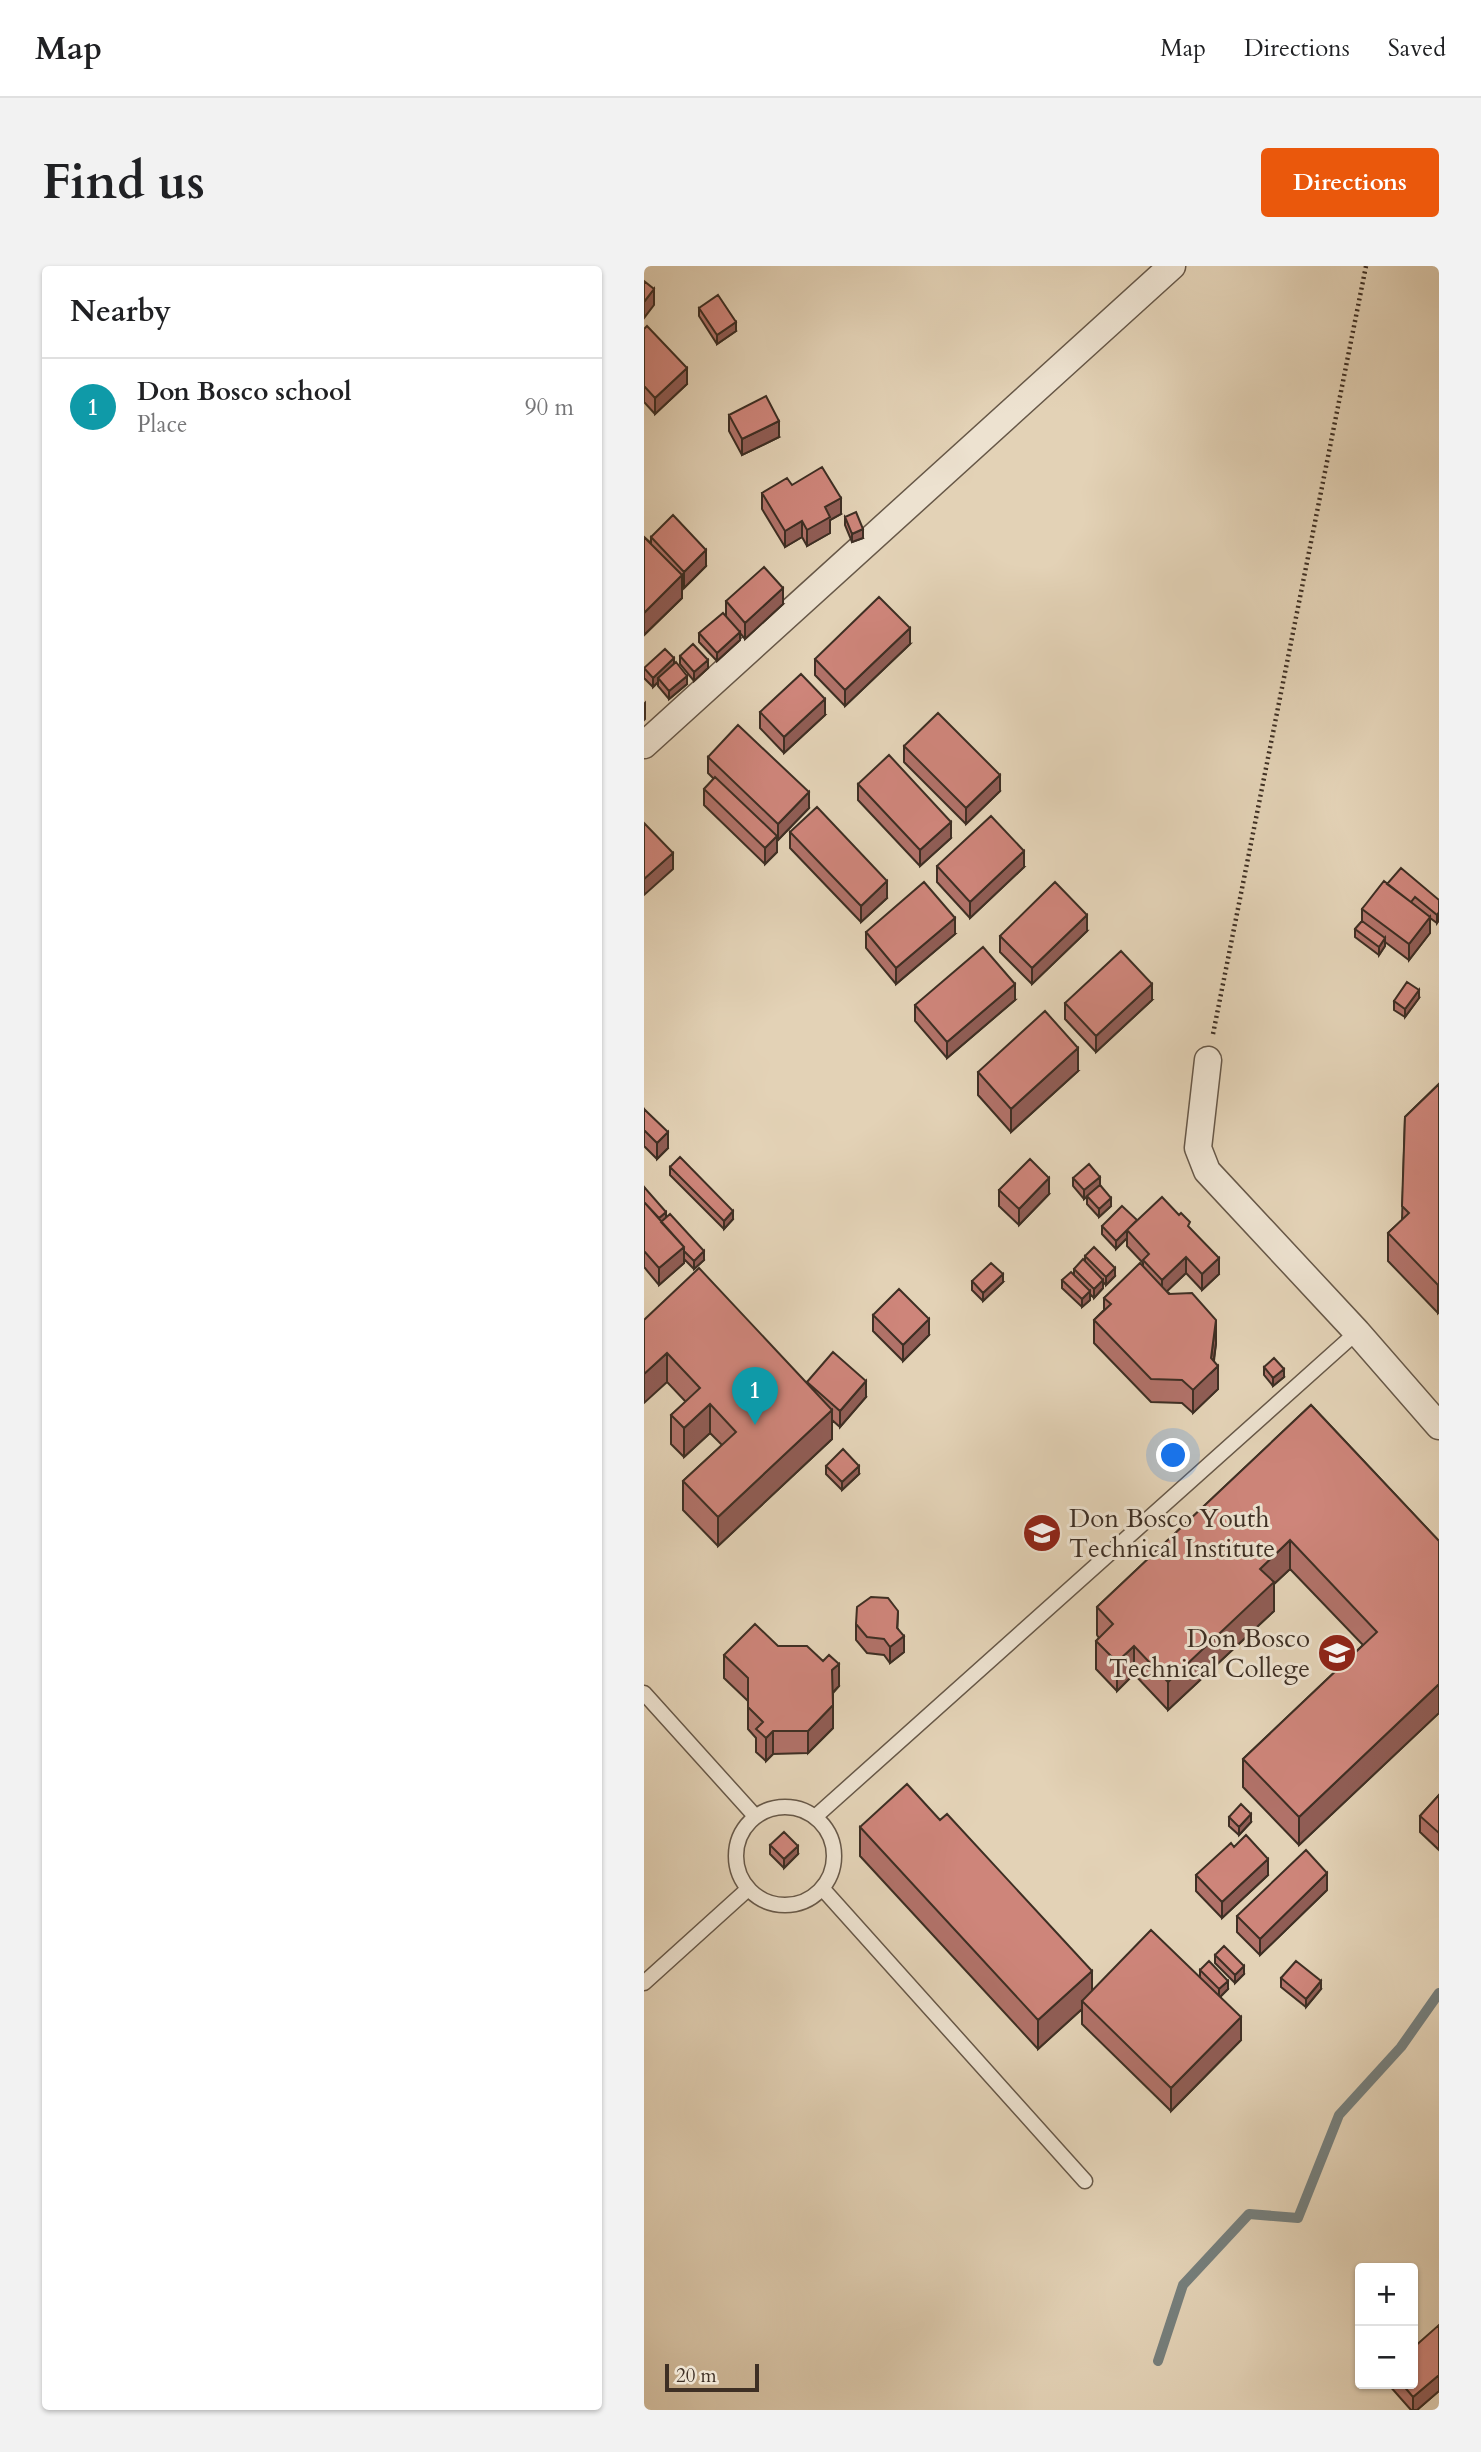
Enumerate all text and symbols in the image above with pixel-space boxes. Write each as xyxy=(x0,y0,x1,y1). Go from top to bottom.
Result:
text: Map xyxy=(35,26,102,71)
text: Map xyxy=(1160,32,1206,65)
text: Directions xyxy=(1244,32,1350,65)
text: Saved xyxy=(1388,32,1446,65)
button: Directions xyxy=(1261,148,1439,217)
text: Find us xyxy=(42,149,205,216)
text: Nearby xyxy=(70,291,171,332)
text: Don Bosco school xyxy=(137,374,352,409)
text: 1 xyxy=(87,392,99,423)
text: 90 m xyxy=(525,392,574,423)
text: Place xyxy=(137,409,187,440)
pin: 1 xyxy=(732,1367,778,1425)
your location xyxy=(1156,1438,1190,1472)
place label: Don Bosco Youth Technical Institute xyxy=(1069,1501,1275,1566)
school or university icon: Don Bosco Youth Technical Institute xyxy=(1021,1512,1063,1554)
place label: Don Bosco Technical College xyxy=(1109,1621,1310,1686)
school or university icon: Don Bosco Technical College xyxy=(1316,1632,1358,1674)
map controls xyxy=(1355,2263,1418,2389)
button: + xyxy=(1355,2263,1418,2326)
button: − xyxy=(1355,2326,1418,2389)
scale bar xyxy=(665,2361,760,2393)
text: 20 m xyxy=(676,2363,717,2389)

